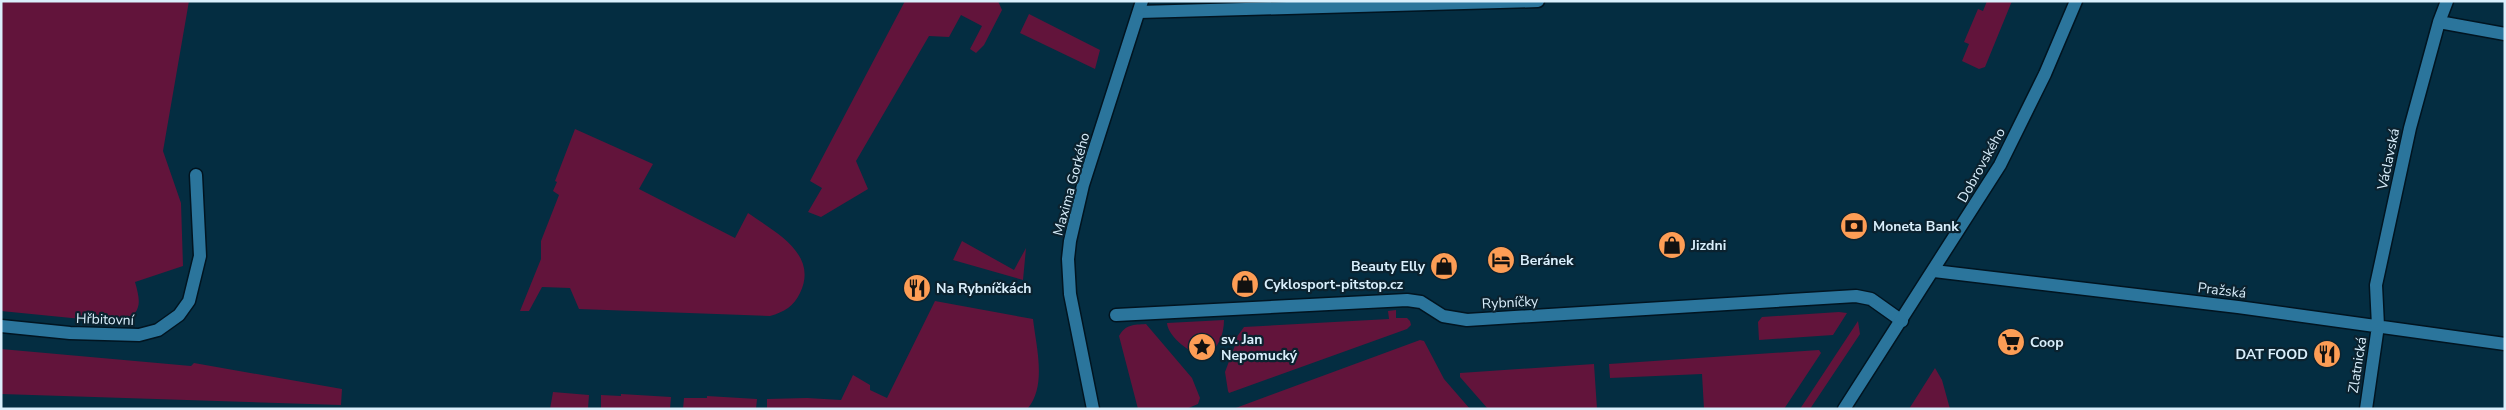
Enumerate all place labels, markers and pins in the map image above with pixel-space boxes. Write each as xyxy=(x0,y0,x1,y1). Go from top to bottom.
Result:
bank icon: Moneta Bank xyxy=(1839,211,1869,241)
place label: Moneta Bank xyxy=(1873,217,1959,236)
shop icon: Jizdni xyxy=(1657,230,1687,260)
place label: Jizdni xyxy=(1690,236,1726,255)
hotel icon: Beránek xyxy=(1486,245,1516,275)
shop icon: Beauty Elly xyxy=(1429,251,1459,281)
place label: Beránek xyxy=(1520,251,1574,270)
place label: Beauty Elly xyxy=(1351,257,1426,276)
shop icon: Cyklosport-pitstop.cz xyxy=(1230,269,1260,299)
restaurant icon: Na Rybníčkách xyxy=(902,273,932,303)
place label: Cyklosport-pitstop.cz xyxy=(1264,275,1403,294)
place label: Na Rybníčkách xyxy=(936,279,1032,298)
supermarket icon: Coop xyxy=(1996,327,2026,357)
place label: sv. Jan Nepomucký xyxy=(1221,330,1298,365)
place icon: sv. Jan Nepomucký xyxy=(1187,332,1217,362)
place label: Coop xyxy=(2030,333,2064,352)
restaurant icon: DAT FOOD xyxy=(2312,339,2342,369)
place label: DAT FOOD xyxy=(2235,345,2308,364)

